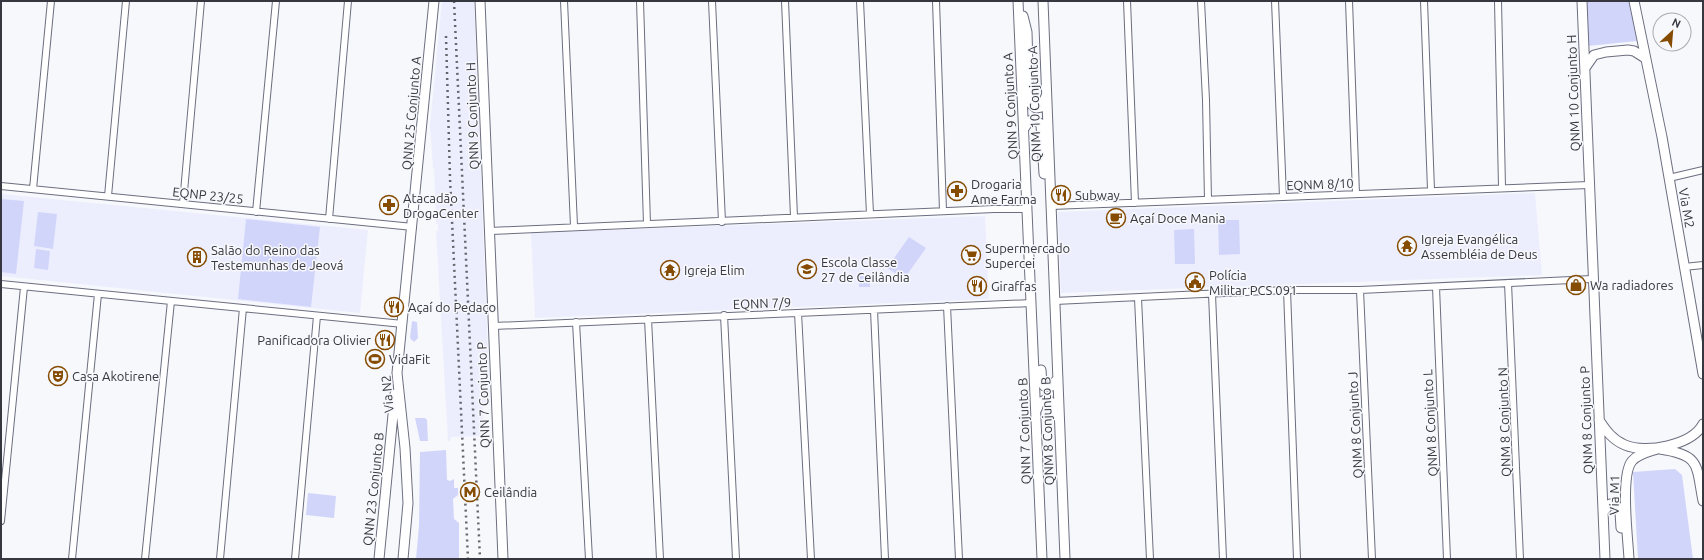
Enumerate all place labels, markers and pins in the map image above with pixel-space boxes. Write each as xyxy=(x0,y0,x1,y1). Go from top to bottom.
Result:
place label: Drogaria Ame Farma xyxy=(971,177,1037,206)
pharmacy icon: Drogaria Ame Farma xyxy=(946,180,968,202)
restaurant icon: Subway xyxy=(1050,184,1072,206)
place label: Subway xyxy=(1075,188,1120,202)
place label: Atacadão DrogaCenter xyxy=(403,191,479,220)
pharmacy icon: Atacadão DrogaCenter xyxy=(378,194,400,216)
cafe icon: Açaí Doce Mania xyxy=(1105,207,1127,229)
place label: Açaí Doce Mania xyxy=(1130,211,1225,225)
place label: Igreja Evangélica Assembléia de Deus xyxy=(1421,232,1538,261)
temple icon: Igreja Evangélica Assembléia de Deus xyxy=(1396,235,1418,257)
place label: Supermercado Supercei xyxy=(985,241,1070,270)
place label: Salão do Reino das Testemunhas de Jeová xyxy=(211,243,343,272)
supermarket icon: Supermercado Supercei xyxy=(960,244,982,266)
building icon: Salão do Reino das Testemunhas de Jeová xyxy=(186,246,208,268)
place label: Escola Classe 27 de Ceilândia xyxy=(821,255,910,284)
school or university icon: Escola Classe 27 de Ceilândia xyxy=(796,258,818,280)
temple icon: Igreja Elim xyxy=(659,259,681,281)
place label: Igreja Elim xyxy=(684,263,745,277)
place label: Polícia Militar PCS 091 xyxy=(1209,268,1297,297)
public building icon: Polícia Militar PCS 091 xyxy=(1184,271,1206,293)
shop icon: Wa radiadores xyxy=(1565,274,1587,296)
restaurant icon: Giraffas xyxy=(966,275,988,297)
place label: Wa radiadores xyxy=(1590,278,1674,292)
place label: Giraffas xyxy=(991,279,1037,293)
restaurant icon: Açaí do Pedaço xyxy=(383,296,405,318)
place label: Açaí do Pedaço xyxy=(408,300,496,314)
restaurant icon: Panificadora Olivier xyxy=(374,329,396,351)
place label: Panificadora Olivier xyxy=(257,333,371,347)
sports icon: VidaFit xyxy=(364,348,386,370)
place label: VidaFit xyxy=(389,352,430,366)
theatre icon: Casa Akotirene xyxy=(47,365,69,387)
place label: Casa Akotirene xyxy=(72,369,159,383)
metro station icon: Ceilândia xyxy=(459,481,481,503)
place label: Ceilândia xyxy=(484,485,537,499)

